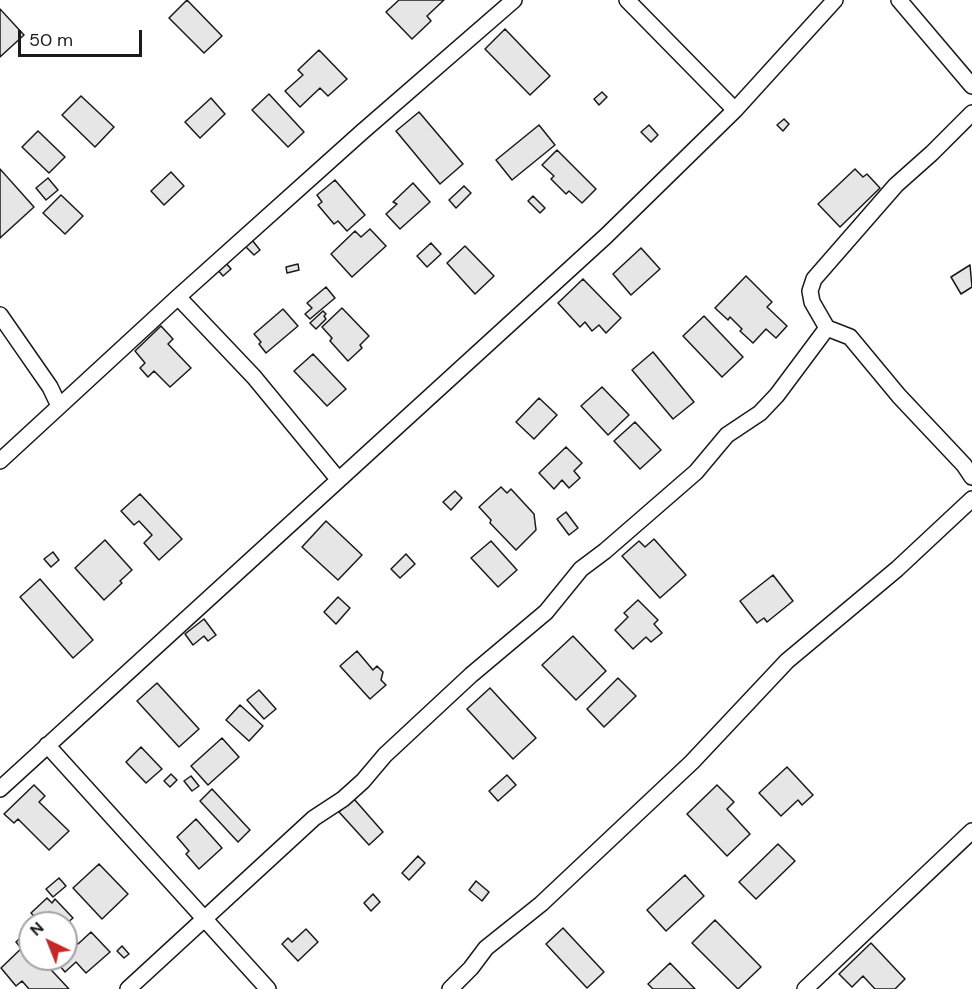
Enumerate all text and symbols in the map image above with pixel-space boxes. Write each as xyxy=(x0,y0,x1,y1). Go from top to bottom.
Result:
scale bar xyxy=(21,18,146,56)
text: 50 m xyxy=(29,28,73,52)
north arrow xyxy=(18,911,78,971)
text: N xyxy=(25,917,48,941)

